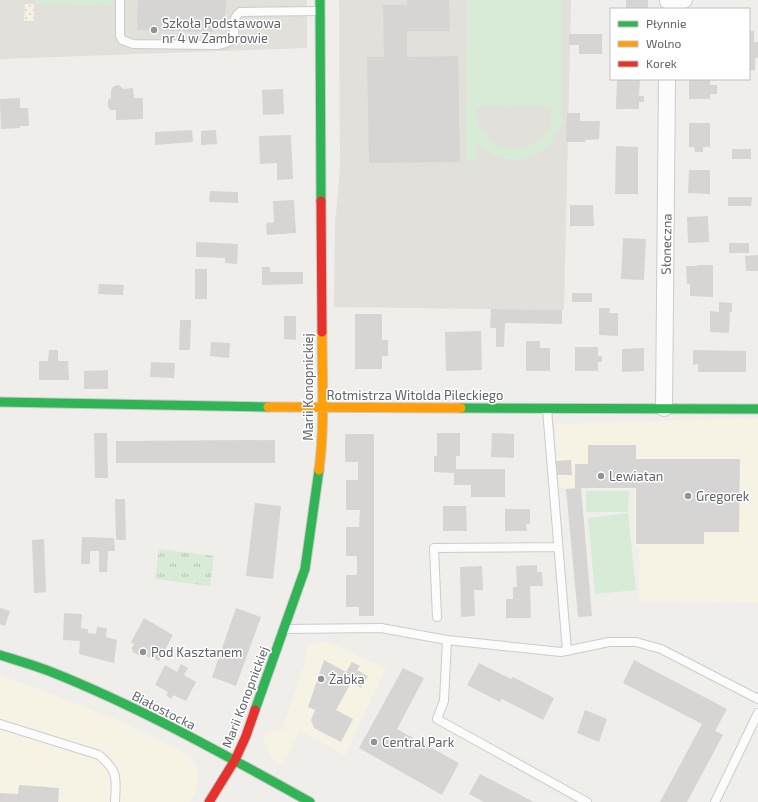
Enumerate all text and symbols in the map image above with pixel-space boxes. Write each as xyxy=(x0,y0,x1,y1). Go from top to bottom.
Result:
legend xyxy=(610,8,750,80)
place label: Szkoła Podstawowa nr 4 w Zambrowie xyxy=(162,15,281,46)
text: Płynnie xyxy=(646,16,686,30)
marker: Szkoła Podstawowa nr 4 w Zambrowie xyxy=(149,25,159,35)
text: Wolno xyxy=(646,36,682,50)
text: Korek xyxy=(646,56,677,70)
street label: Słoneczna xyxy=(657,213,675,275)
street label: Marii Konopnickiej xyxy=(300,333,316,441)
street label: Rotmistrza Witolda Pileckiego xyxy=(327,387,503,403)
place label: Lewiatan xyxy=(609,468,663,484)
marker: Lewiatan xyxy=(596,471,606,481)
place label: Gregorek xyxy=(696,488,750,504)
marker: Gregorek xyxy=(683,491,693,501)
place label: Pod Kasztanem xyxy=(151,644,242,660)
street label: Marii Konopnickiej xyxy=(218,644,272,750)
marker: Pod Kasztanem xyxy=(138,647,148,657)
place label: Żabka xyxy=(329,671,365,687)
marker: Żabka xyxy=(316,674,326,684)
street label: Białostocka xyxy=(130,687,198,733)
place label: Central Park xyxy=(382,734,455,750)
marker: Central Park xyxy=(369,737,379,747)

